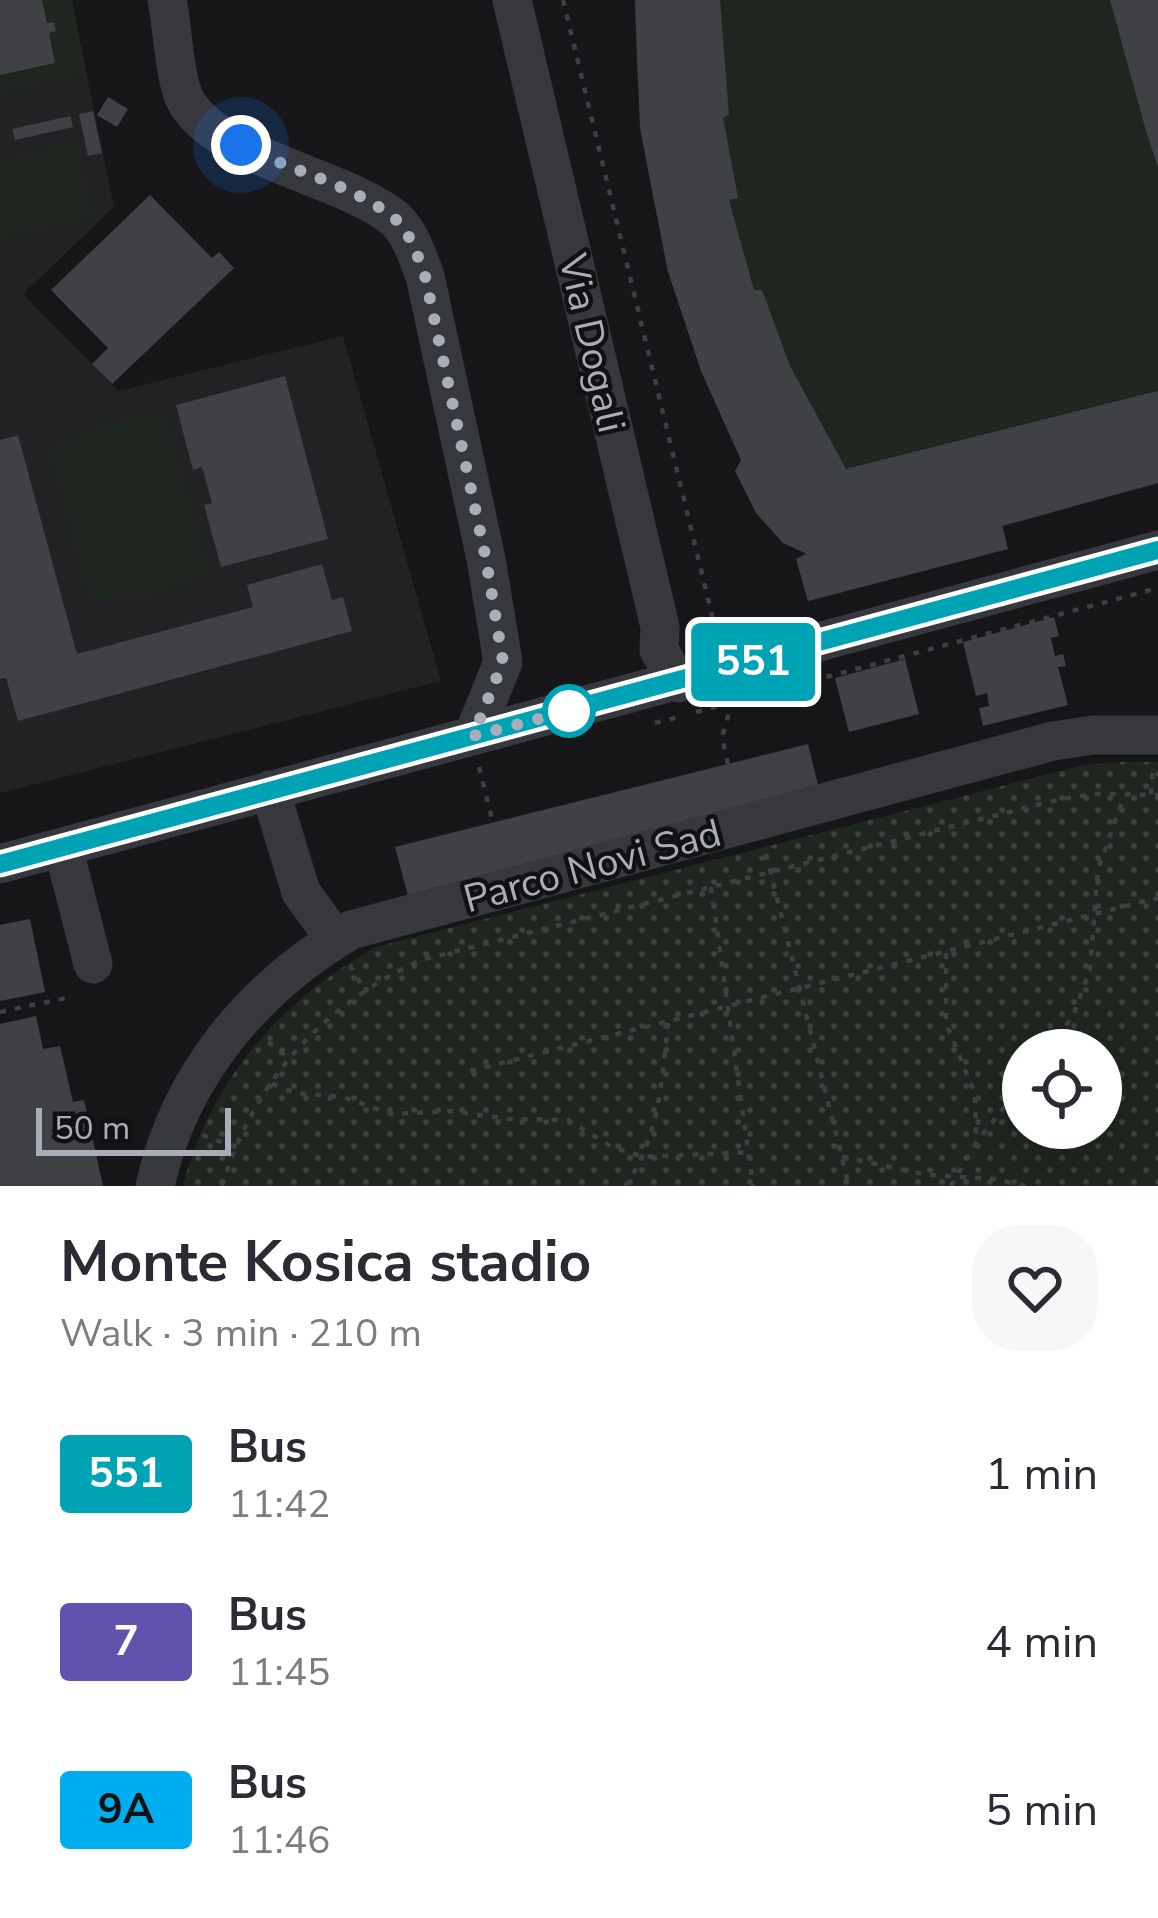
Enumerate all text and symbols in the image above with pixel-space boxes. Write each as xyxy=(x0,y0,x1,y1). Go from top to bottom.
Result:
your location xyxy=(211,115,271,175)
street label: Via Dogali xyxy=(545,248,638,438)
line badge: 551 xyxy=(684,623,822,701)
text: 551 xyxy=(715,633,791,690)
unlabelled marker xyxy=(544,686,594,736)
street label: Parco Novi Sad xyxy=(458,807,727,926)
map controls xyxy=(1002,1029,1122,1149)
button: locate xyxy=(1002,1029,1122,1149)
scale bar xyxy=(36,1102,231,1155)
text: 50 m xyxy=(54,1106,130,1151)
text: Monte Kosica stadio xyxy=(60,1223,591,1301)
button: heart xyxy=(972,1225,1098,1351)
text: Walk · 3 min · 210 m xyxy=(60,1307,422,1360)
text: Bus xyxy=(228,1417,307,1478)
text: 1 min xyxy=(985,1444,1098,1505)
text: 551 xyxy=(88,1445,164,1502)
text: 11:42 xyxy=(228,1478,331,1531)
text: Bus xyxy=(228,1585,307,1646)
text: 4 min xyxy=(985,1612,1098,1673)
text: 7 xyxy=(113,1613,139,1670)
text: 11:45 xyxy=(228,1646,331,1699)
text: Bus xyxy=(228,1753,307,1814)
text: 5 min xyxy=(985,1780,1098,1841)
text: 9A xyxy=(98,1781,154,1838)
text: 11:46 xyxy=(228,1814,331,1867)

